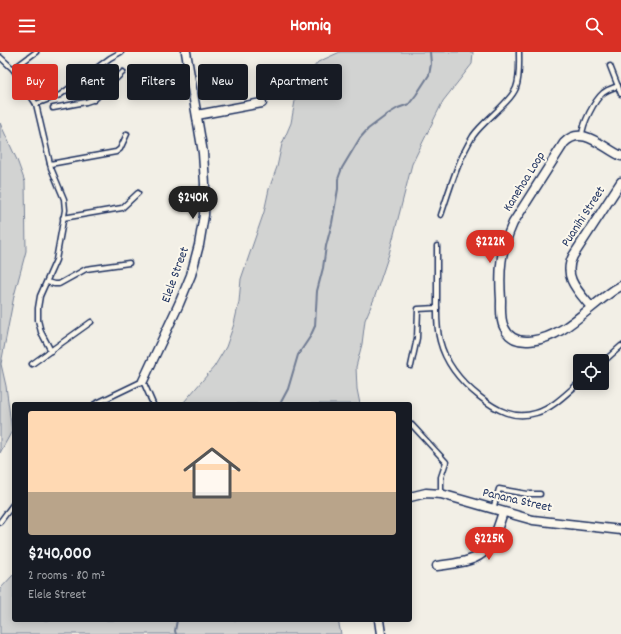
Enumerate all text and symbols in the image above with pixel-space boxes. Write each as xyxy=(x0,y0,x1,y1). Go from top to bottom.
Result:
text: Homiq xyxy=(290,14,331,39)
icon: menu xyxy=(16,15,38,37)
icon: search xyxy=(583,15,605,37)
chip: Buy xyxy=(12,64,58,100)
chip: Rent xyxy=(66,64,119,100)
chip: Filters xyxy=(127,64,190,100)
chip: New xyxy=(198,64,248,100)
chip: Apartment xyxy=(256,64,342,100)
street label: Kanehoa Loop xyxy=(499,148,551,216)
street label: Puanihi Street xyxy=(557,183,611,251)
pin: $240K xyxy=(165,186,221,220)
text: $240K xyxy=(178,189,208,208)
pin: $222K xyxy=(462,230,518,264)
text: $222K xyxy=(475,233,505,252)
street label: Elele Street xyxy=(157,244,195,306)
map controls xyxy=(573,354,609,390)
button: locate xyxy=(573,354,609,390)
icon: home xyxy=(176,437,248,509)
street label: Panana Street xyxy=(480,484,554,518)
pin: $225K xyxy=(461,527,517,561)
text: $225K xyxy=(474,530,504,549)
text: $240,000 xyxy=(28,543,91,567)
text: 2 rooms · 80 m² xyxy=(28,567,105,586)
text: Elele Street xyxy=(28,586,86,605)

